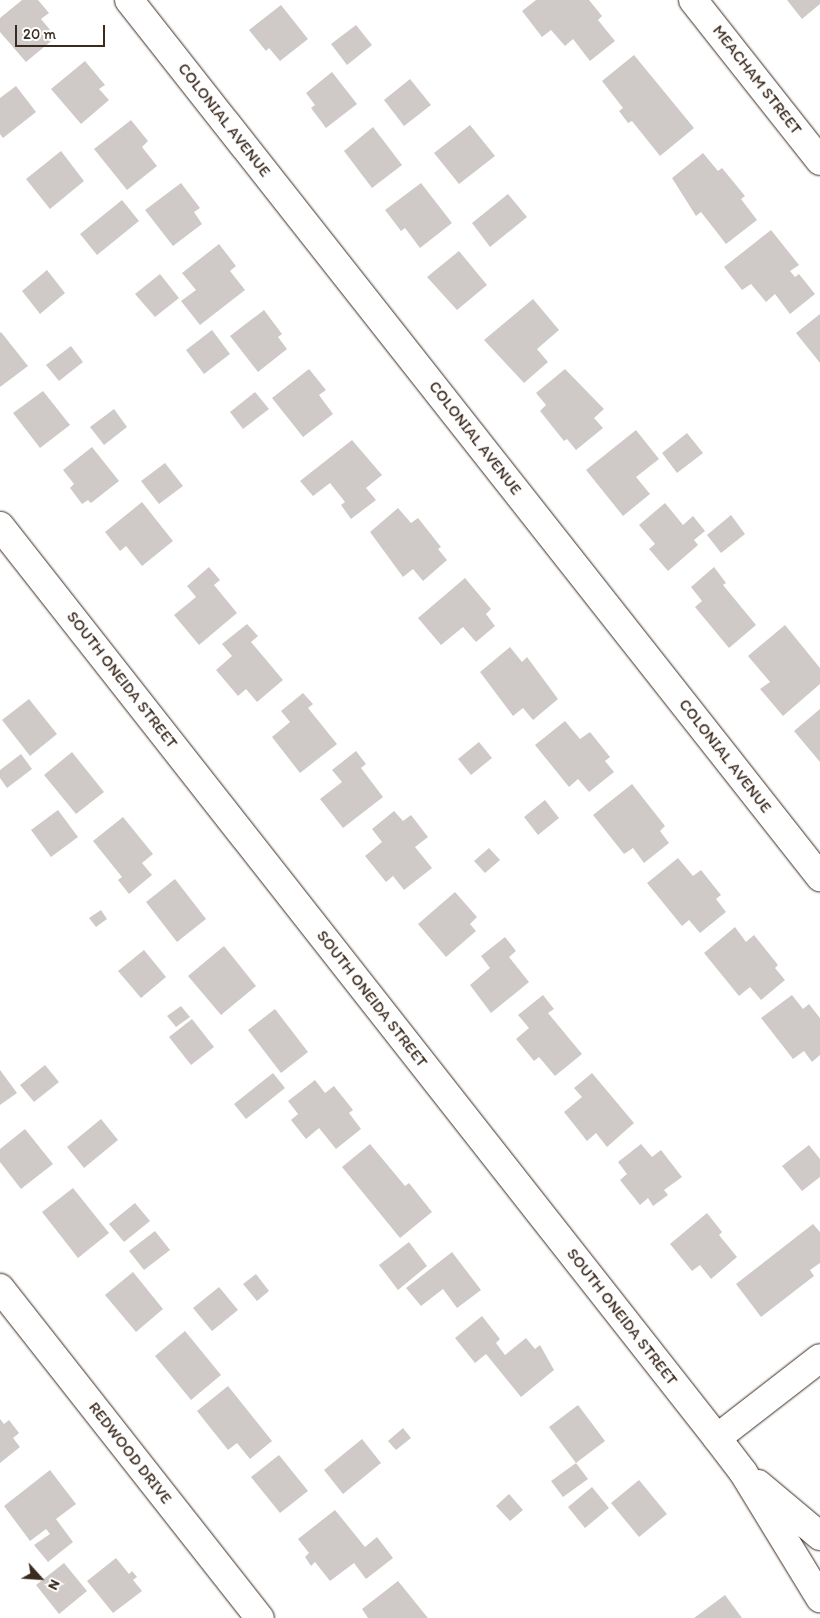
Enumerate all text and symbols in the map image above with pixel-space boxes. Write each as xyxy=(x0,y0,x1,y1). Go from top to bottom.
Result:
scale bar xyxy=(18,15,108,47)
street label: MEACHAM STREET xyxy=(708,21,806,139)
text: 20 m xyxy=(23,25,56,43)
street label: COLONIAL AVENUE xyxy=(174,60,274,180)
street label: COLONIAL AVENUE xyxy=(425,378,525,498)
street label: SOUTH ONEIDA STREET xyxy=(62,607,182,753)
street label: COLONIAL AVENUE xyxy=(675,696,775,816)
street label: SOUTH ONEIDA STREET xyxy=(312,926,432,1072)
street label: SOUTH ONEIDA STREET xyxy=(562,1244,682,1390)
street label: REDWOOD DRIVE xyxy=(84,1398,176,1508)
north arrow xyxy=(15,1553,65,1603)
text: N xyxy=(44,1577,64,1593)

